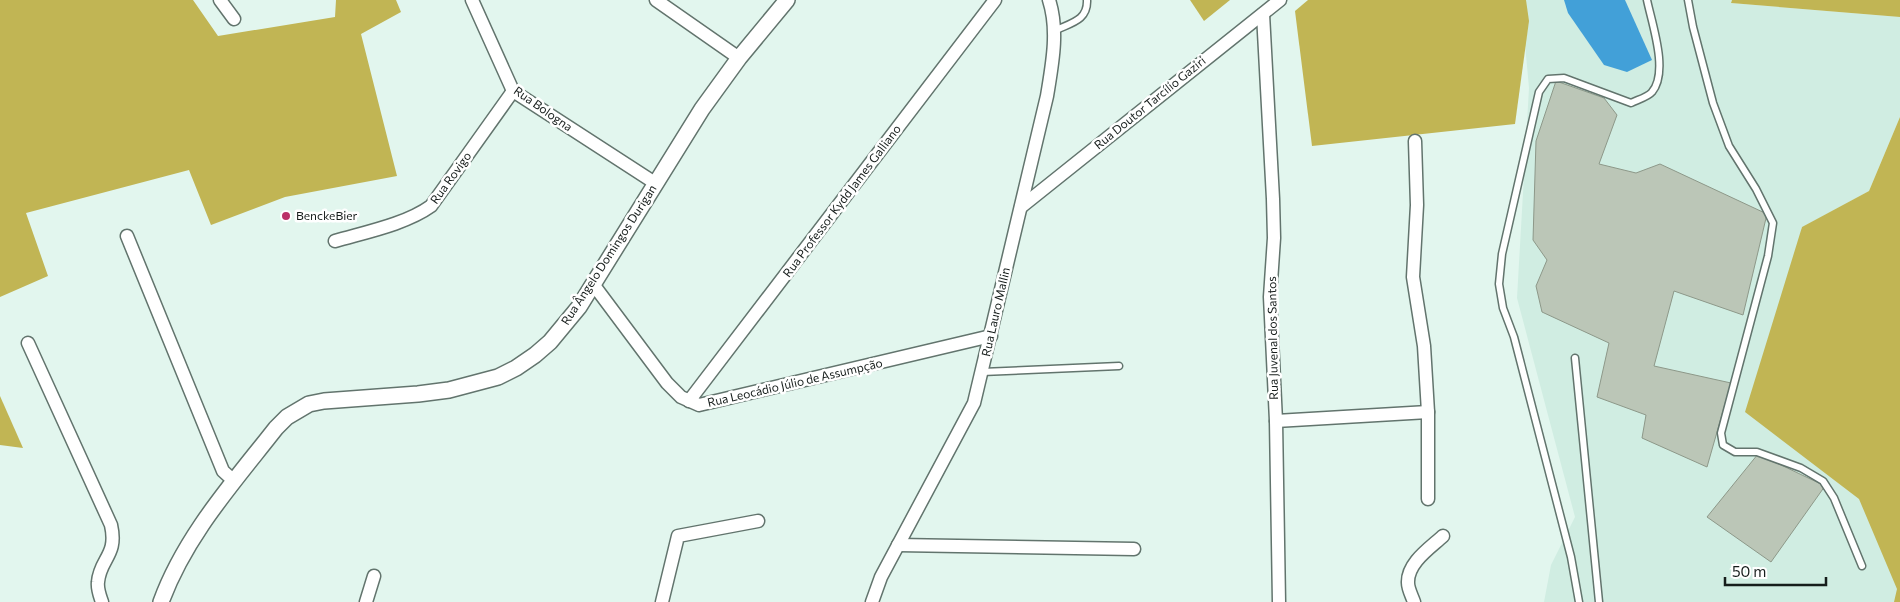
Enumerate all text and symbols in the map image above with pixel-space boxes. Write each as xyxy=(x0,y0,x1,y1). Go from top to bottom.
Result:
street label: Rua Doutor Tarcílio Gaziri xyxy=(1091,53,1208,151)
street label: Rua Bologna xyxy=(512,83,575,133)
street label: Rua Professor Kydd James Galliano xyxy=(779,121,904,280)
street label: Rua Rovigo xyxy=(427,149,474,206)
street label: Rua Ângelo Domingos Durigan xyxy=(558,182,659,327)
place label: BenckeBier xyxy=(296,208,358,222)
marker: BenckeBier xyxy=(280,210,292,222)
street label: Rua Lauro Mallin xyxy=(978,266,1012,358)
street label: Rua Juvenal dos Santos xyxy=(1264,276,1281,400)
street label: Rua Leocádio Júlio de Assumpção xyxy=(706,355,884,410)
scale bar xyxy=(1725,554,1826,586)
text: 50 m xyxy=(1732,562,1766,580)

